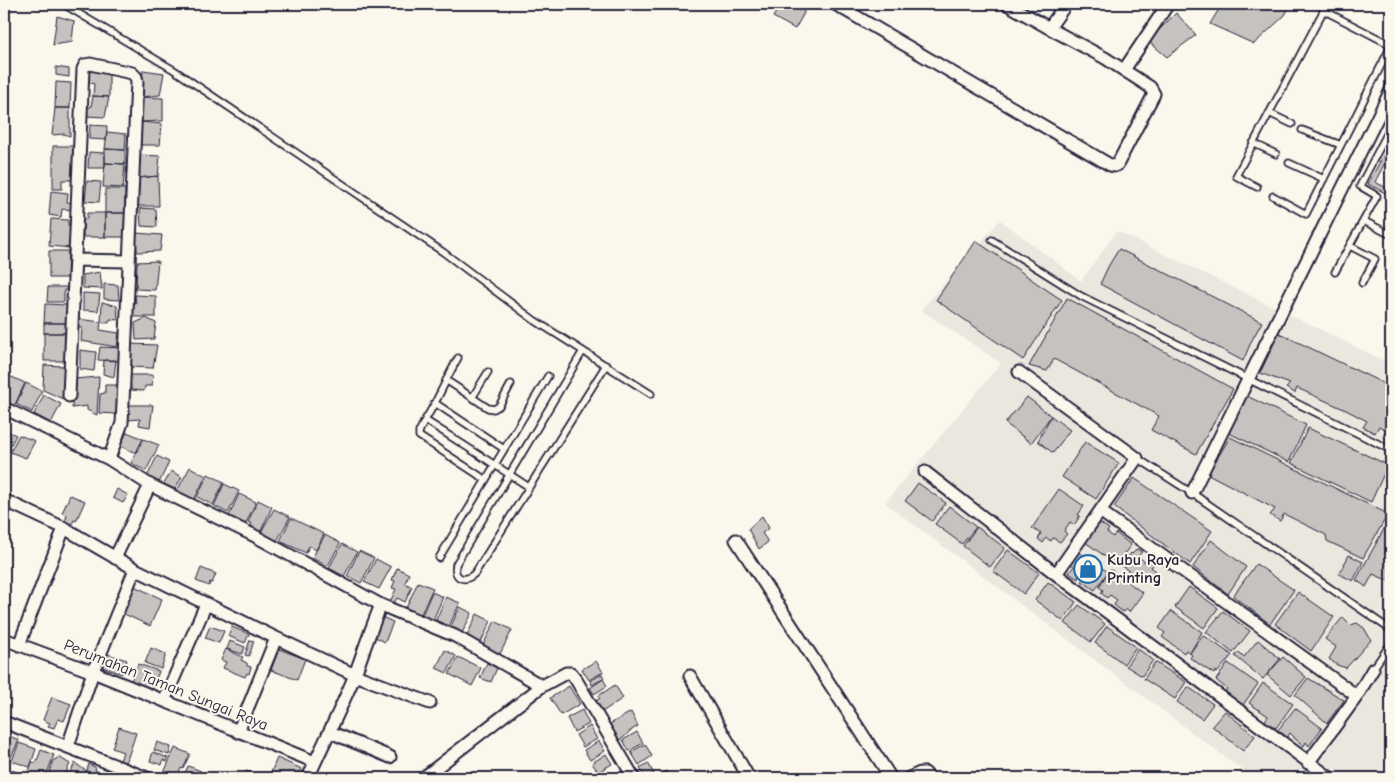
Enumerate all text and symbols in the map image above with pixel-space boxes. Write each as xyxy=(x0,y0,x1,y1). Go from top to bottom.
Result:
place label: Kubu Raya Printing xyxy=(1107,551,1179,587)
shop icon: Kubu Raya Printing xyxy=(1073,554,1103,584)
street label: Perumahan Taman Sungai Raya xyxy=(61,636,271,734)

